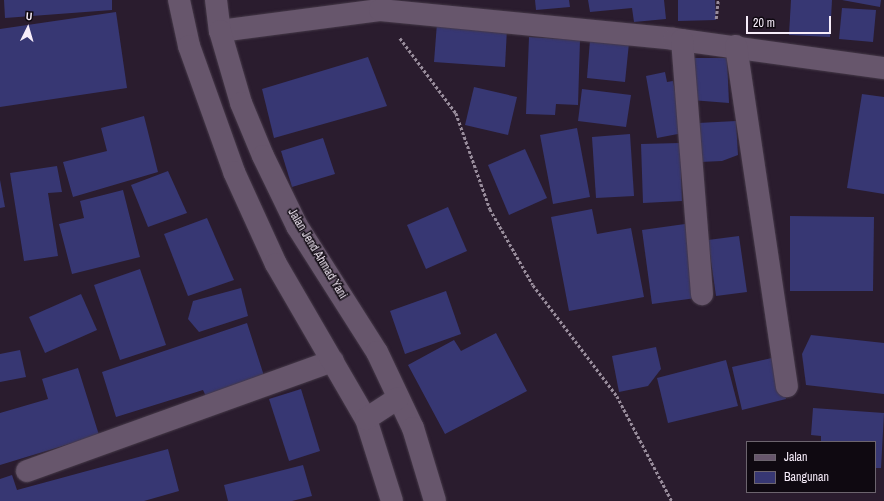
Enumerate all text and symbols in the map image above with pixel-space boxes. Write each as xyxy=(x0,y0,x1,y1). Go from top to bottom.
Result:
north arrow xyxy=(8,8,48,48)
scale bar xyxy=(748,8,833,34)
text: U xyxy=(25,9,33,23)
text: 20 m xyxy=(753,15,775,31)
street label: Jalan Jend Ahmad Yani xyxy=(284,206,350,302)
legend xyxy=(746,441,876,493)
text: Jalan xyxy=(784,449,808,465)
text: Bangunan xyxy=(784,469,829,485)

